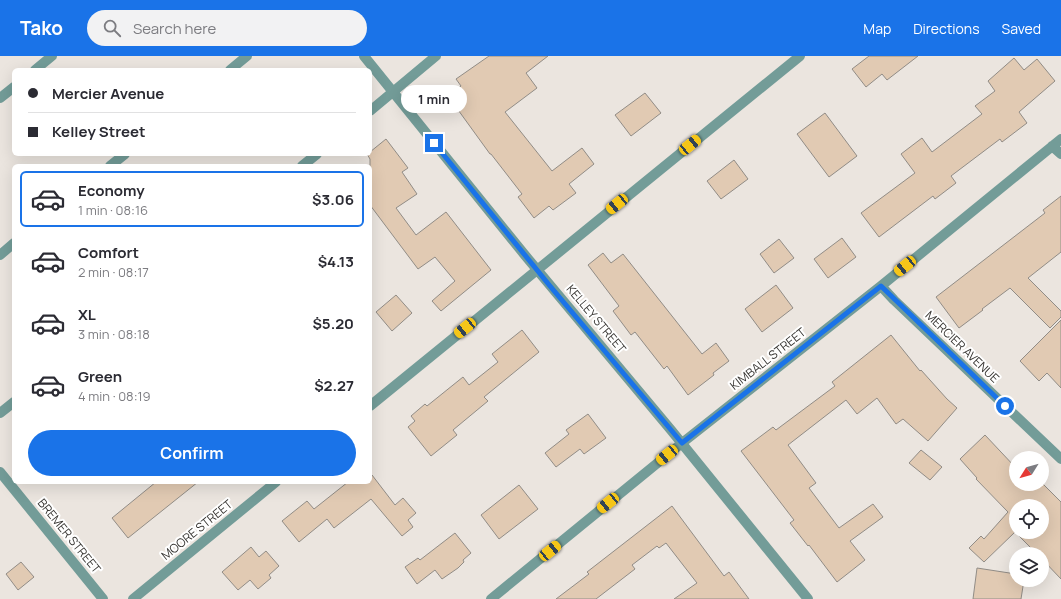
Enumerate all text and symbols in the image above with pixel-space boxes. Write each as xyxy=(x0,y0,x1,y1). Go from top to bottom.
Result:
search box xyxy=(87,10,367,46)
text: Tako xyxy=(20,15,63,41)
icon: search xyxy=(101,17,123,39)
text: Search here xyxy=(133,18,216,39)
text: Map xyxy=(863,19,891,38)
text: Directions xyxy=(913,19,980,38)
text: Saved xyxy=(1002,19,1041,38)
text: Mercier Avenue xyxy=(52,83,164,104)
callout: 1 min xyxy=(401,85,467,113)
text: 1 min xyxy=(418,90,450,108)
text: Kelley Street xyxy=(52,121,146,142)
car xyxy=(677,133,703,157)
route end xyxy=(425,134,443,152)
text: Economy xyxy=(78,180,145,201)
icon: car xyxy=(30,181,66,217)
text: $3.06 xyxy=(312,189,354,210)
car xyxy=(604,192,630,216)
text: 1 min · 08:16 xyxy=(78,201,148,219)
text: Comfort xyxy=(78,242,139,263)
icon: car xyxy=(30,243,66,279)
text: $4.13 xyxy=(318,251,354,272)
car xyxy=(892,254,918,278)
text: 2 min · 08:17 xyxy=(78,263,149,281)
street label: KELLEY STREET xyxy=(563,281,631,357)
text: XL xyxy=(78,304,96,325)
icon: car xyxy=(30,305,66,341)
street label: MERCIER AVENUE xyxy=(922,307,1003,387)
text: $5.20 xyxy=(312,313,354,334)
car xyxy=(452,316,478,340)
street label: KIMBALL STREET xyxy=(726,323,810,394)
text: 3 min · 08:18 xyxy=(78,325,150,343)
text: Green xyxy=(78,366,122,387)
icon: car xyxy=(30,367,66,403)
text: $2.27 xyxy=(314,375,354,396)
text: 4 min · 08:19 xyxy=(78,387,151,405)
route start xyxy=(996,397,1014,415)
button: Confirm xyxy=(28,430,356,476)
car xyxy=(654,443,680,467)
north arrow xyxy=(1009,451,1049,491)
map controls xyxy=(1009,451,1049,587)
car xyxy=(595,491,621,515)
street label: BREMER STREET xyxy=(34,495,105,577)
street label: MOORE STREET xyxy=(157,495,237,564)
button: locate xyxy=(1009,499,1049,539)
car xyxy=(537,539,563,563)
button: layers xyxy=(1009,547,1049,587)

